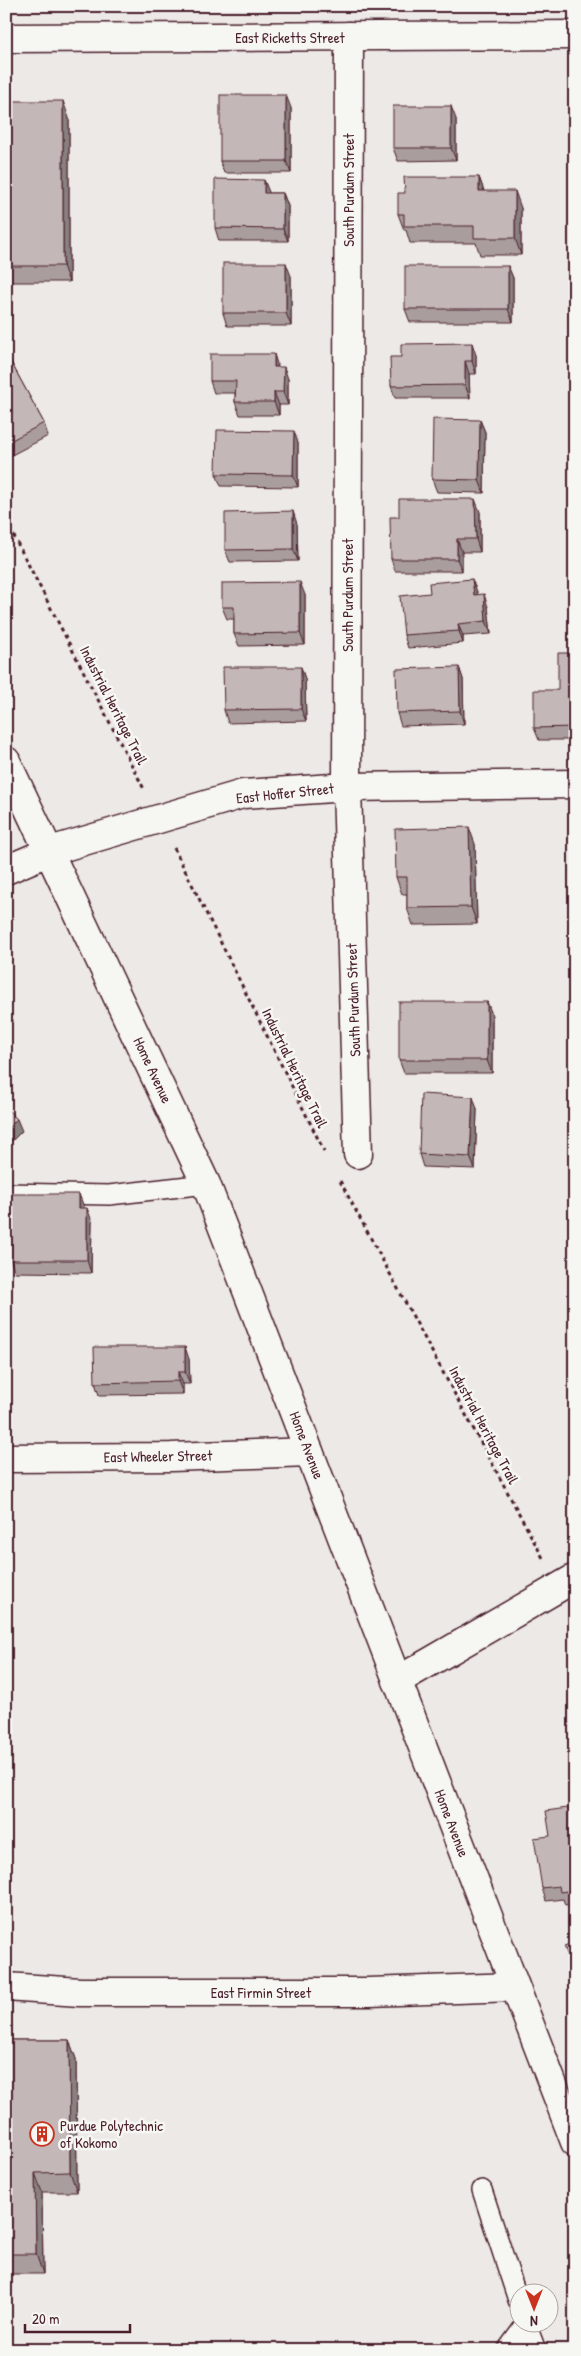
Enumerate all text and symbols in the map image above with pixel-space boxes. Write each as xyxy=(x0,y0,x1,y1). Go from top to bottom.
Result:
street label: East Ricketts Street xyxy=(235,27,346,48)
street label: South Purdum Street xyxy=(338,133,359,247)
street label: South Purdum Street xyxy=(337,538,358,652)
street label: Industrial Heritage Trail xyxy=(75,642,153,768)
street label: East Hoffer Street xyxy=(235,777,336,809)
street label: South Purdum Street xyxy=(341,942,365,1057)
street label: Industrial Heritage Trail xyxy=(257,1005,333,1131)
street label: Home Avenue xyxy=(129,1034,177,1107)
street label: Industrial Heritage Trail xyxy=(444,1362,524,1488)
street label: Home Avenue xyxy=(285,1408,329,1482)
street label: East Wheeler Street xyxy=(104,1445,213,1467)
street label: Home Avenue xyxy=(430,1786,474,1860)
street label: East Firmin Street xyxy=(211,1982,312,2003)
place label: Purdue Polytechnic of Kokomo xyxy=(60,2115,163,2153)
building icon: Purdue Polytechnic of Kokomo xyxy=(29,2121,55,2147)
north arrow xyxy=(508,2284,558,2334)
scale bar xyxy=(25,2301,130,2333)
text: 20 m xyxy=(32,2308,59,2329)
text: N xyxy=(530,2312,538,2331)

